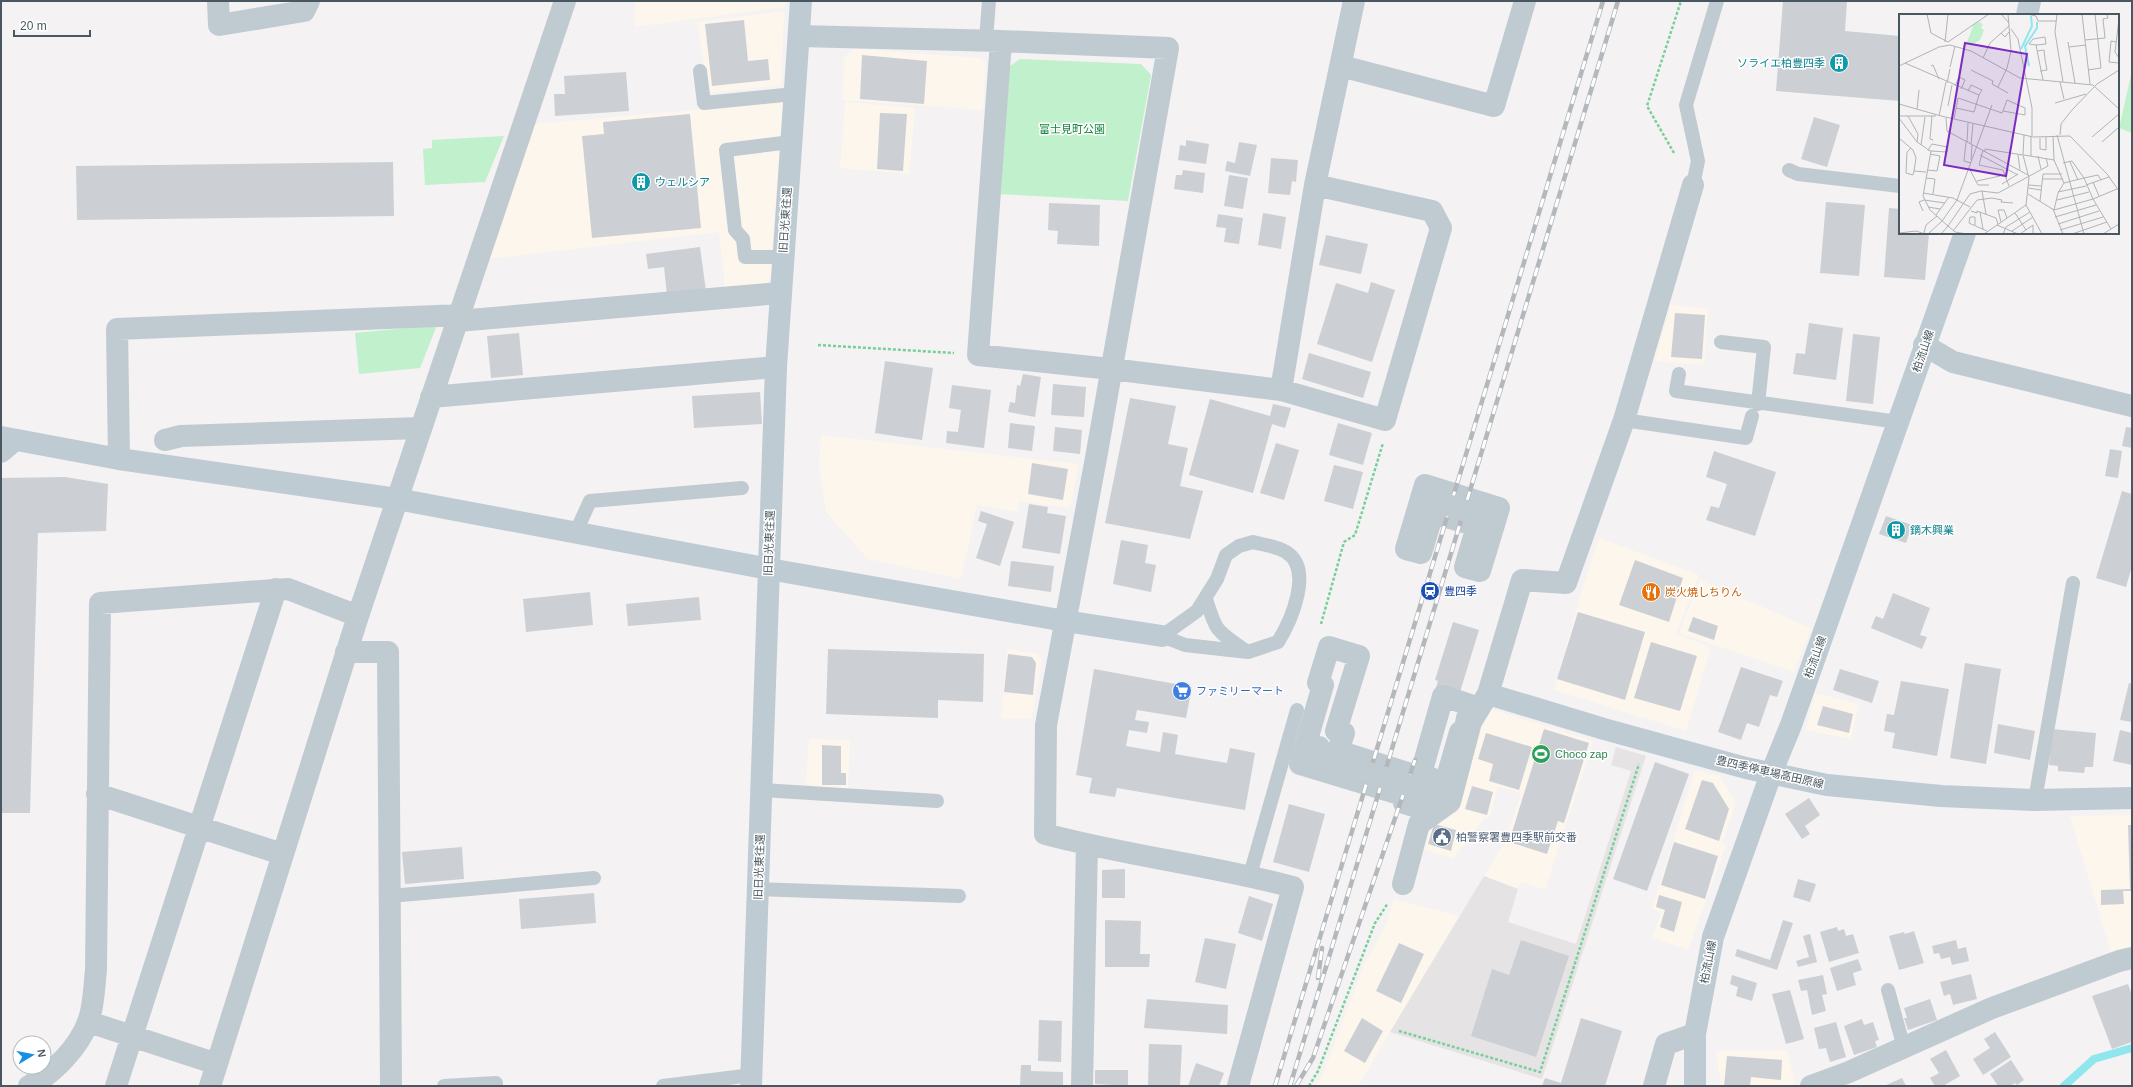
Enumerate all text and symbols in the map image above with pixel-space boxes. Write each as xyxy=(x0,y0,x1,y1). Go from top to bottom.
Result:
scale bar xyxy=(14,12,90,38)
inset map xyxy=(1899,14,2119,234)
text: 20 m xyxy=(20,19,47,33)
building icon: ソライエ柏豊四季 xyxy=(1828,52,1850,74)
place label: ソライエ柏豊四季 xyxy=(1737,57,1825,69)
park label: 富士見町公園 xyxy=(1039,123,1105,135)
building icon: ウェルシア xyxy=(630,171,652,193)
place label: ウェルシア xyxy=(655,176,710,188)
street label: 旧日光東往還 xyxy=(777,187,793,253)
street label: 柏流山線 xyxy=(1910,328,1936,374)
street label: 旧日光東往還 xyxy=(762,510,776,576)
building icon: 鏑木興業 xyxy=(1885,519,1907,541)
place label: 鏑木興業 xyxy=(1910,524,1954,536)
station icon: 豊四季 xyxy=(1419,580,1441,602)
restaurant icon: 炭火焼しちりん xyxy=(1640,581,1662,603)
place label: 豊四季 xyxy=(1444,585,1477,597)
place label: 炭火焼しちりん xyxy=(1665,586,1742,598)
street label: 柏流山線 xyxy=(1802,634,1828,680)
supermarket icon: ファミリーマート xyxy=(1171,680,1193,702)
place label: ファミリーマート xyxy=(1196,685,1284,697)
sports icon: Choco zap xyxy=(1530,743,1552,765)
place label: Choco zap xyxy=(1555,748,1608,760)
street label: 豊四季停車場高田原線 xyxy=(1715,754,1825,790)
public building icon: 柏警察署豊四季駅前交番 xyxy=(1431,826,1453,848)
place label: 柏警察署豊四季駅前交番 xyxy=(1456,831,1577,843)
street label: 旧日光東往還 xyxy=(752,834,766,900)
street label: 柏流山線 xyxy=(1698,939,1718,985)
north arrow xyxy=(12,1035,52,1075)
text: N xyxy=(35,1048,48,1058)

